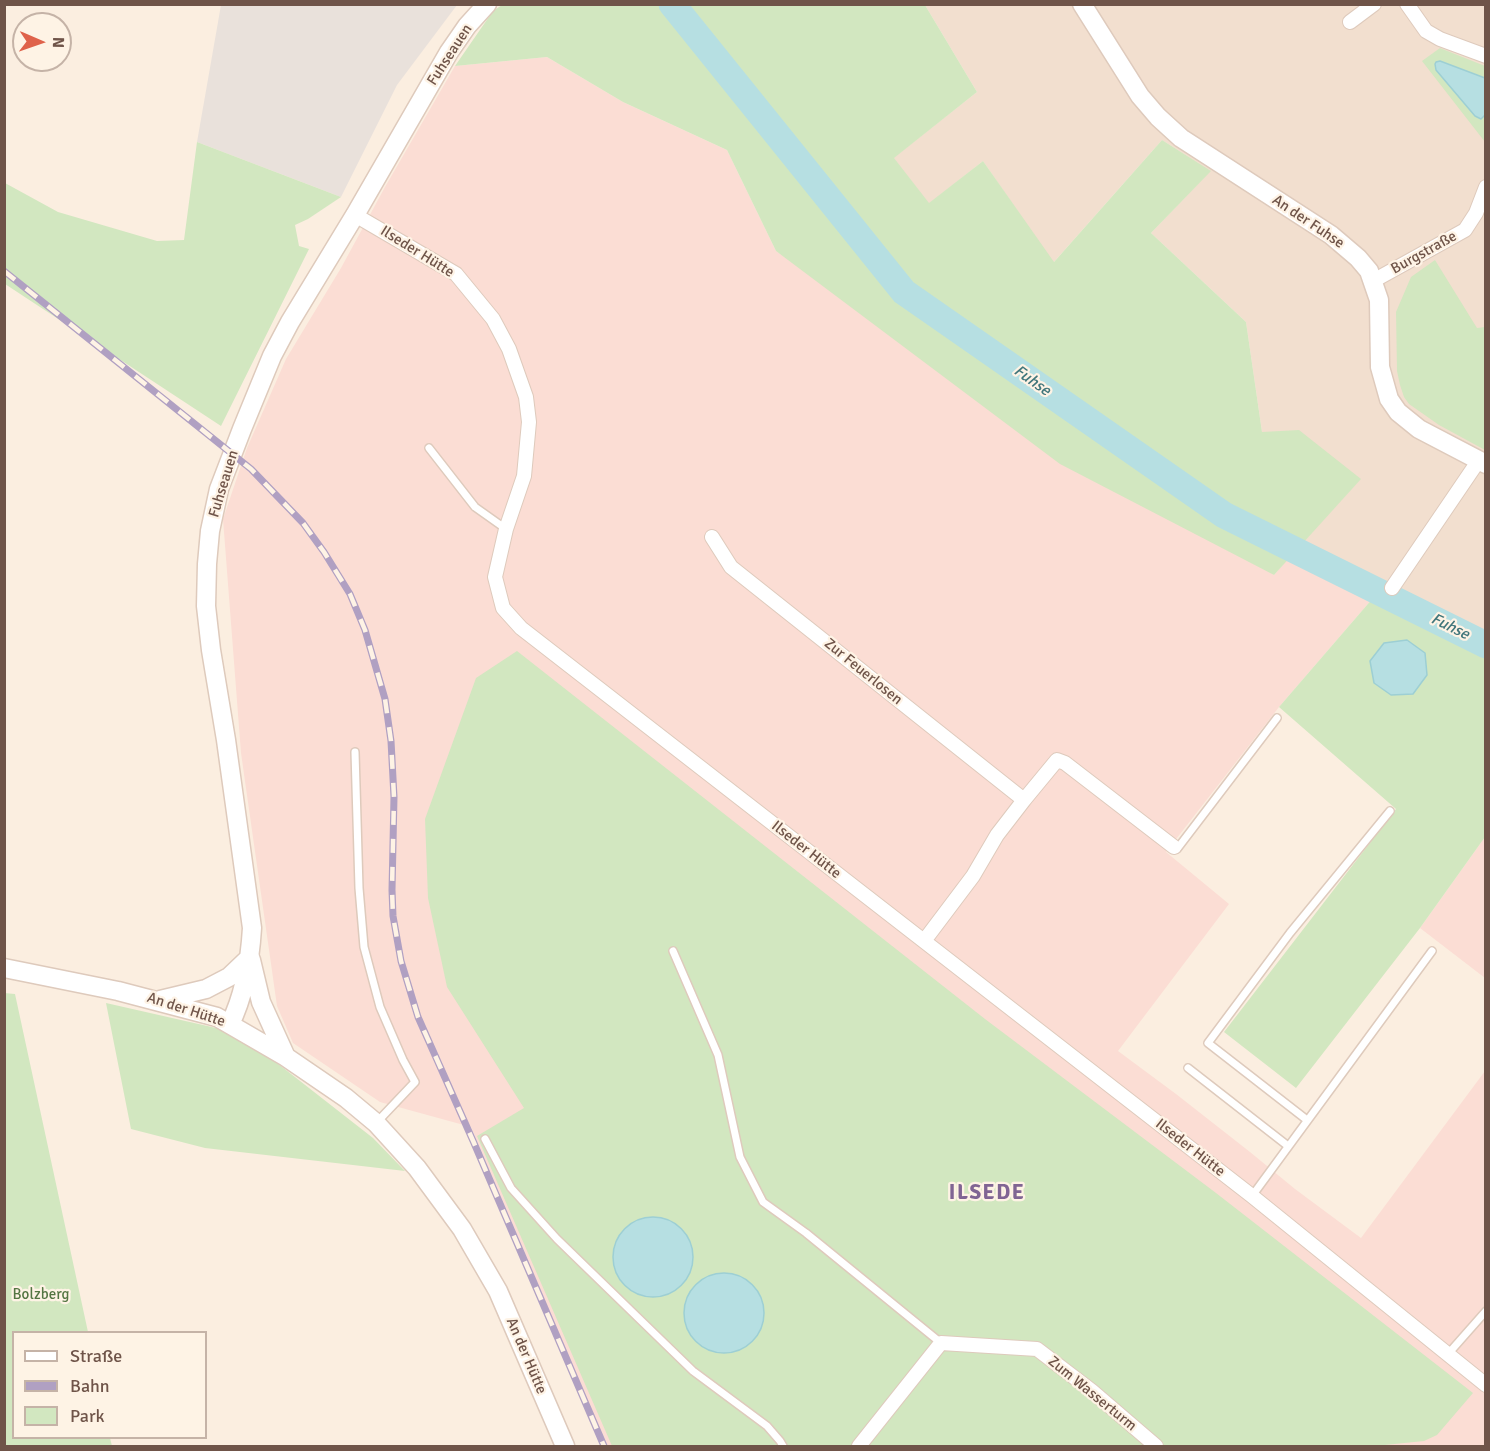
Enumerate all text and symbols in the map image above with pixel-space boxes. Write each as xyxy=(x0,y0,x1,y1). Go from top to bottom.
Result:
north arrow xyxy=(12,12,72,72)
street label: Fuhseauen xyxy=(424,21,476,89)
text: N xyxy=(48,37,68,48)
street label: An der Fuhse xyxy=(1269,191,1347,253)
street label: Ilseder Hütte xyxy=(377,222,457,282)
street label: Burgstraße xyxy=(1388,228,1460,278)
water label: Fuhse xyxy=(1010,362,1054,400)
street label: Fuhseauen xyxy=(205,448,243,520)
water label: Fuhse xyxy=(1428,610,1472,644)
street label: Zur Feuerlosen xyxy=(820,635,906,709)
street label: Ilseder Hütte xyxy=(768,817,844,883)
street label: An der Hütte xyxy=(145,989,227,1031)
street label: Ilseder Hütte xyxy=(1152,1115,1228,1181)
district label: ILSEDE xyxy=(949,1180,1025,1206)
park label: Bolzberg xyxy=(13,1286,69,1304)
street label: An der Hütte xyxy=(502,1315,550,1397)
legend xyxy=(12,1331,207,1439)
text: Straße xyxy=(70,1345,122,1367)
street label: Zum Wasserturm xyxy=(1044,1353,1140,1435)
text: Bahn xyxy=(70,1375,110,1397)
text: Park xyxy=(70,1405,105,1427)

